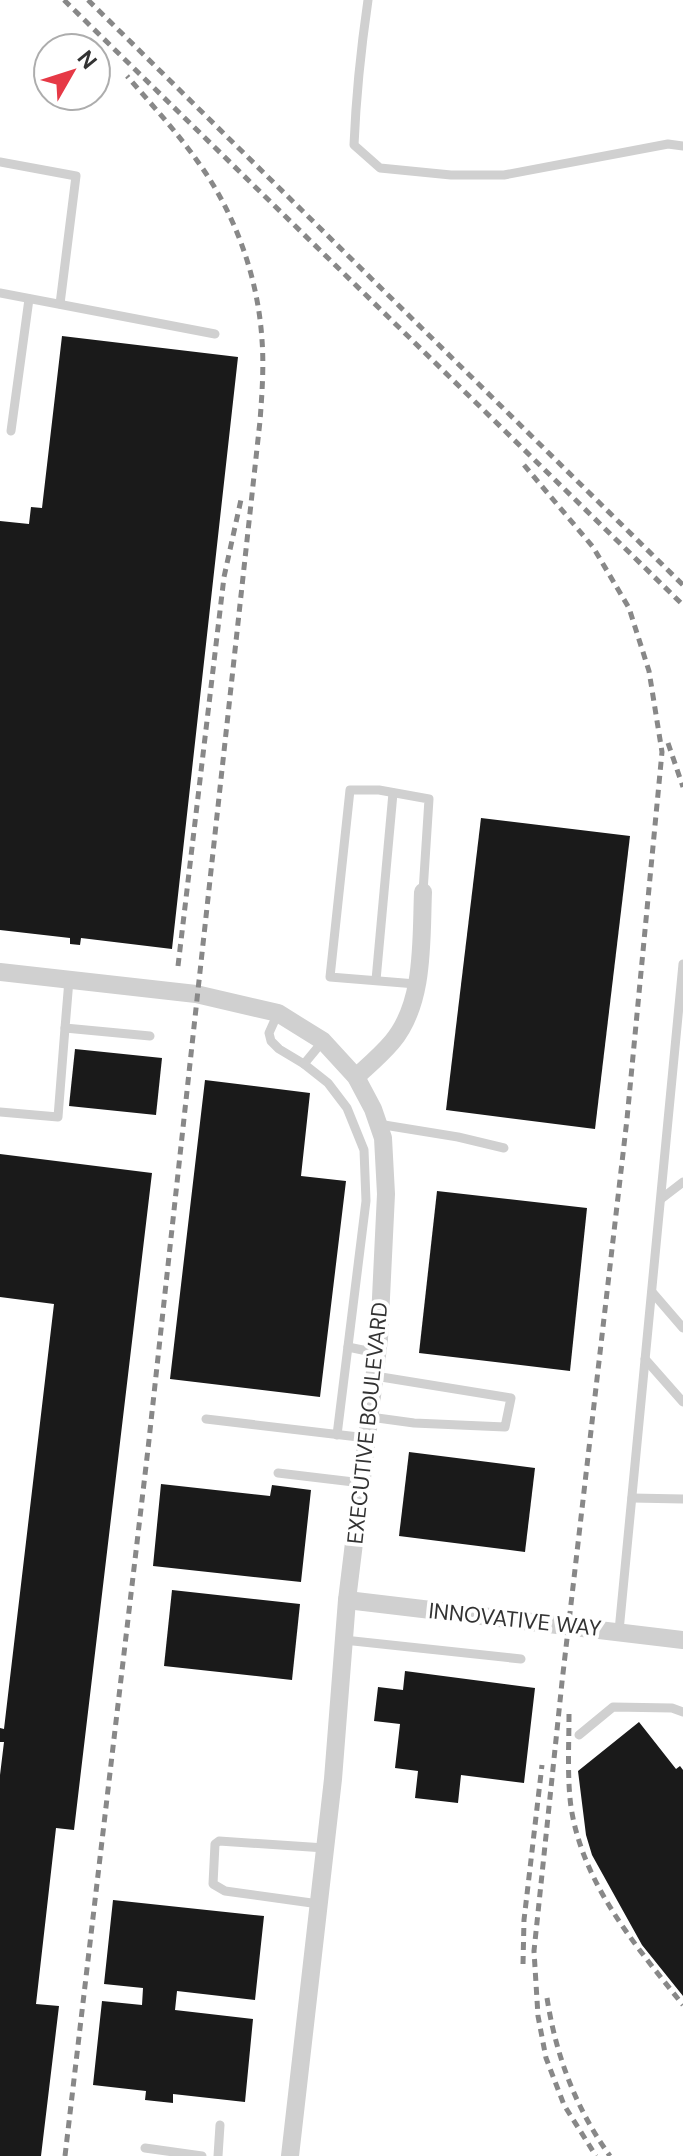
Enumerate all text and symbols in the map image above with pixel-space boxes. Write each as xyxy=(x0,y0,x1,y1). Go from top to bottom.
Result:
north arrow xyxy=(32,32,112,112)
text: N xyxy=(71,44,103,75)
street label: EXECUTIVE BOULEVARD xyxy=(340,1301,395,1545)
street label: INNOVATIVE WAY xyxy=(427,1596,603,1643)

